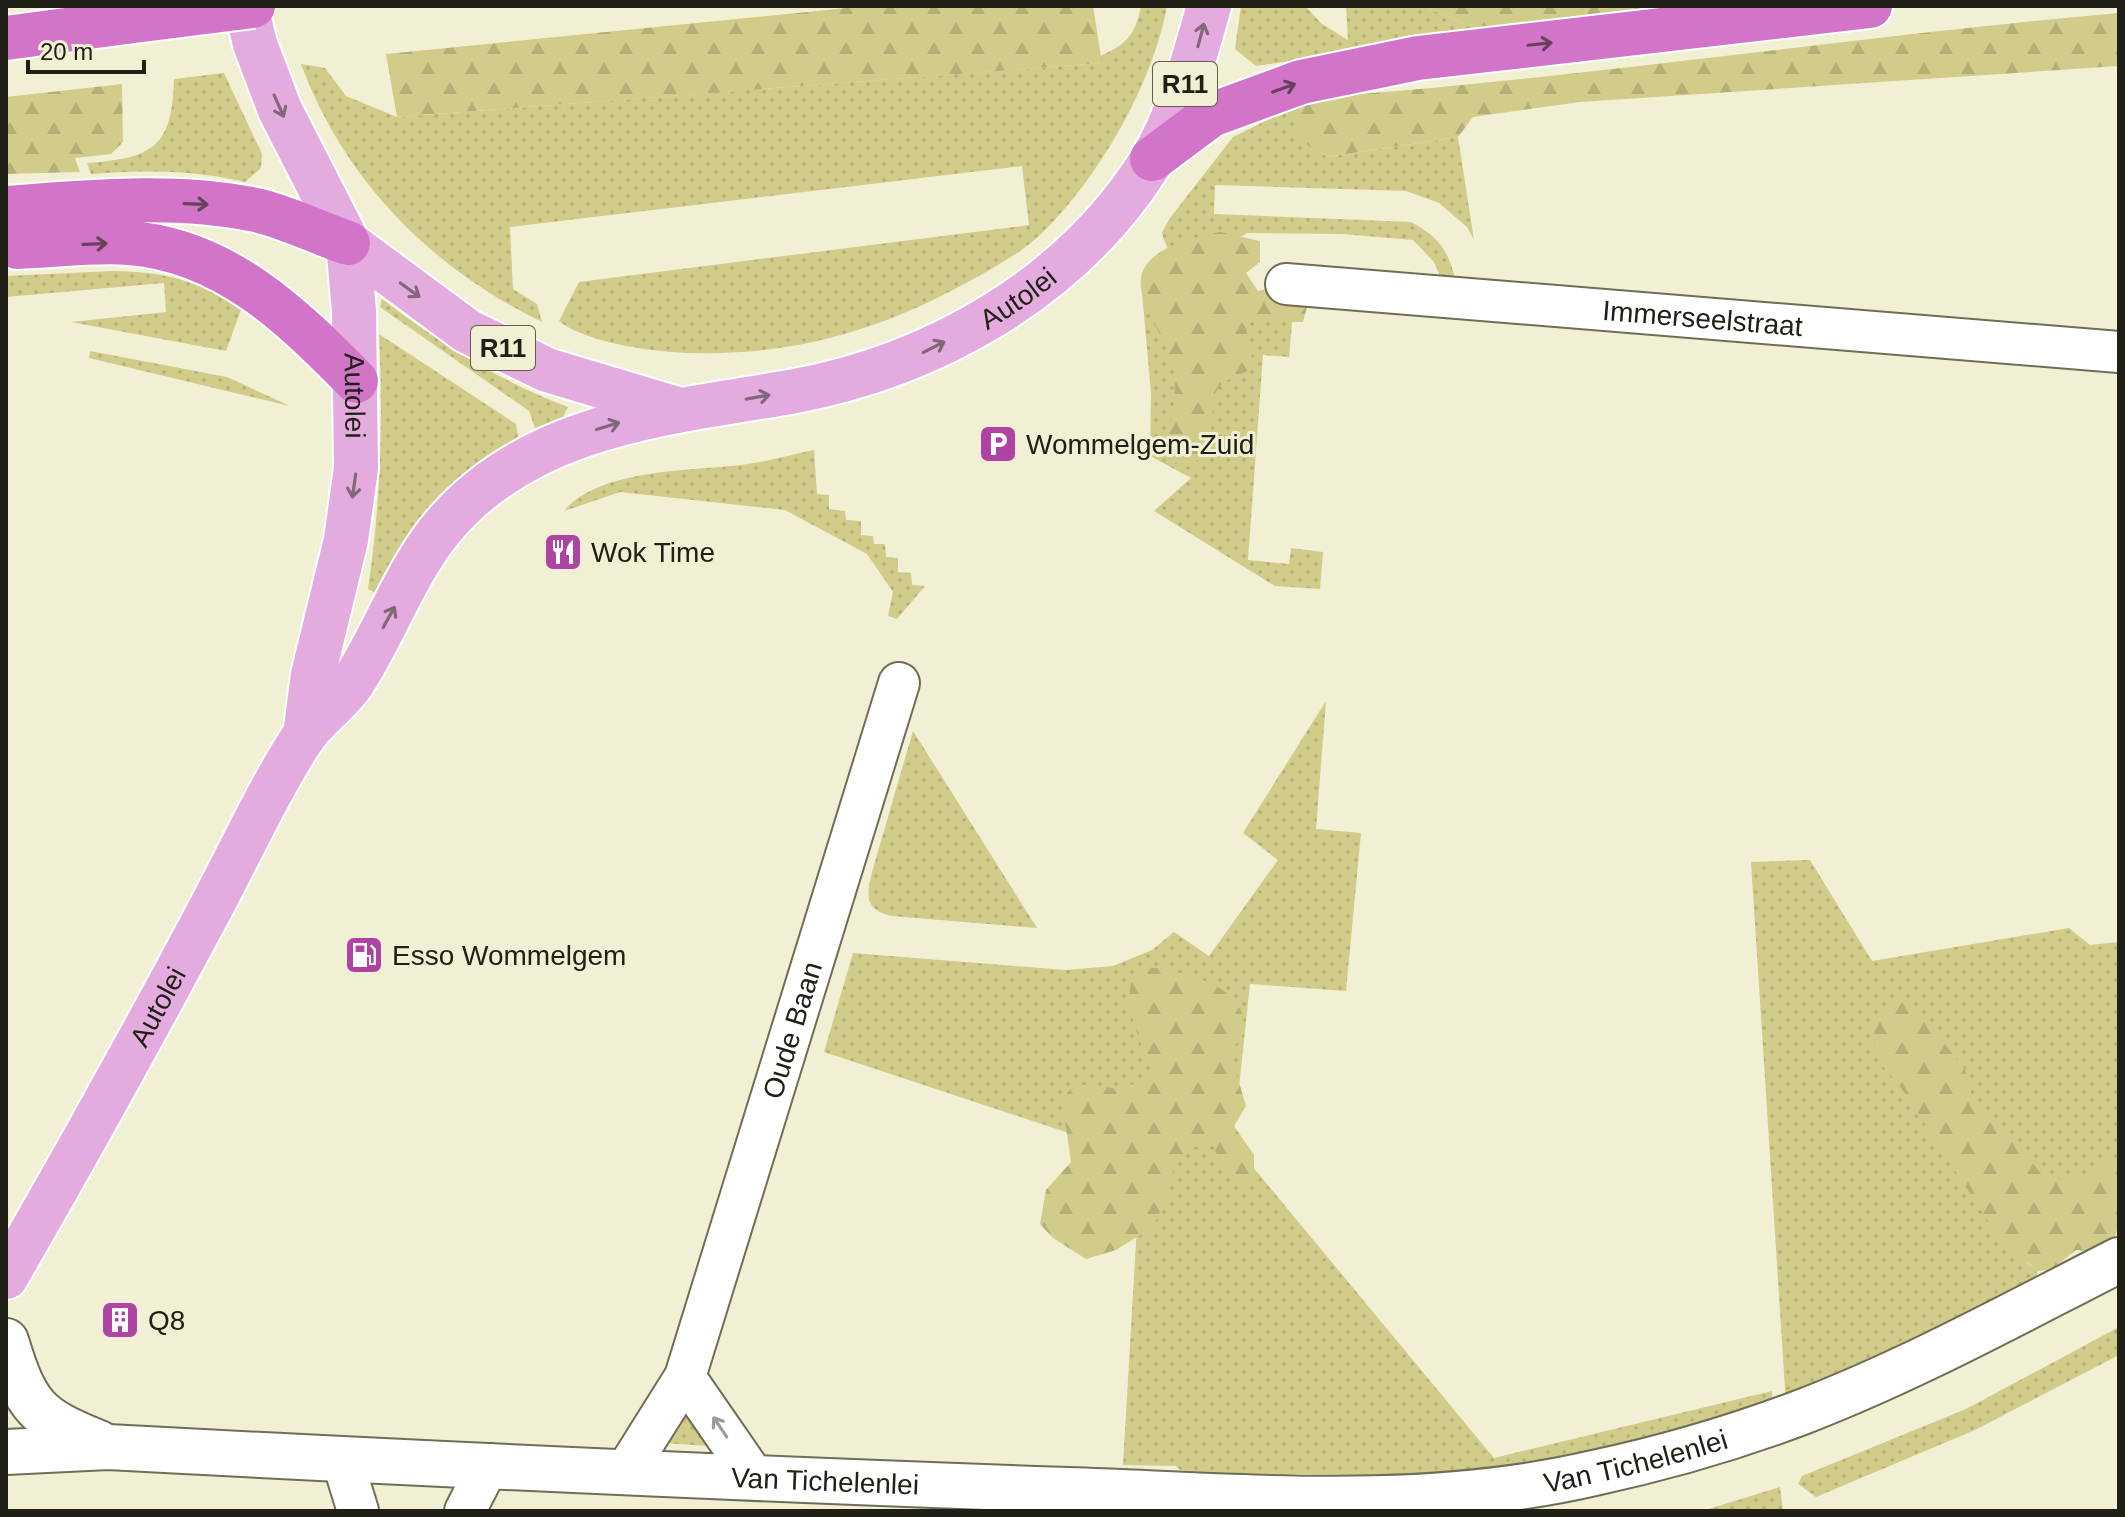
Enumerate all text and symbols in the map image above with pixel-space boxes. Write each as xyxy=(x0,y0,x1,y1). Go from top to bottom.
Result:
one-way arrow xyxy=(1194,22,1209,48)
scale bar xyxy=(28,24,144,74)
one-way arrow xyxy=(1526,37,1553,52)
text: 20 m xyxy=(40,38,93,65)
road number: R11 xyxy=(1153,62,1217,106)
one-way arrow xyxy=(1272,80,1297,95)
one-way arrow xyxy=(273,94,288,118)
one-way arrow xyxy=(182,197,209,212)
one-way arrow xyxy=(81,237,108,252)
street label: Autolei xyxy=(974,262,1062,336)
one-way arrow xyxy=(399,281,420,298)
street label: Immerseelstraat xyxy=(1601,295,1804,342)
road number: R11 xyxy=(471,326,535,370)
one-way arrow xyxy=(921,339,945,354)
street label: Autolei xyxy=(339,353,371,439)
one-way arrow xyxy=(744,389,770,404)
one-way arrow xyxy=(595,418,621,433)
parking icon: Wommelgem-Zuid xyxy=(977,423,1019,465)
place label: Wommelgem-Zuid xyxy=(1026,429,1254,460)
one-way arrow xyxy=(346,473,361,498)
restaurant icon: Wok Time xyxy=(542,531,584,573)
place label: Wok Time xyxy=(591,537,715,568)
one-way arrow xyxy=(381,606,397,629)
fuel station icon: Esso Wommelgem xyxy=(343,934,385,976)
place label: Esso Wommelgem xyxy=(392,940,626,971)
street label: Oude Baan xyxy=(757,958,828,1103)
street label: Autolei xyxy=(124,962,192,1052)
building icon: Q8 xyxy=(99,1299,141,1341)
place label: Q8 xyxy=(148,1305,185,1336)
one-way arrow xyxy=(712,1417,728,1439)
street label: Van Tichelenlei xyxy=(1541,1424,1731,1499)
street label: Van Tichelenlei xyxy=(731,1462,920,1501)

